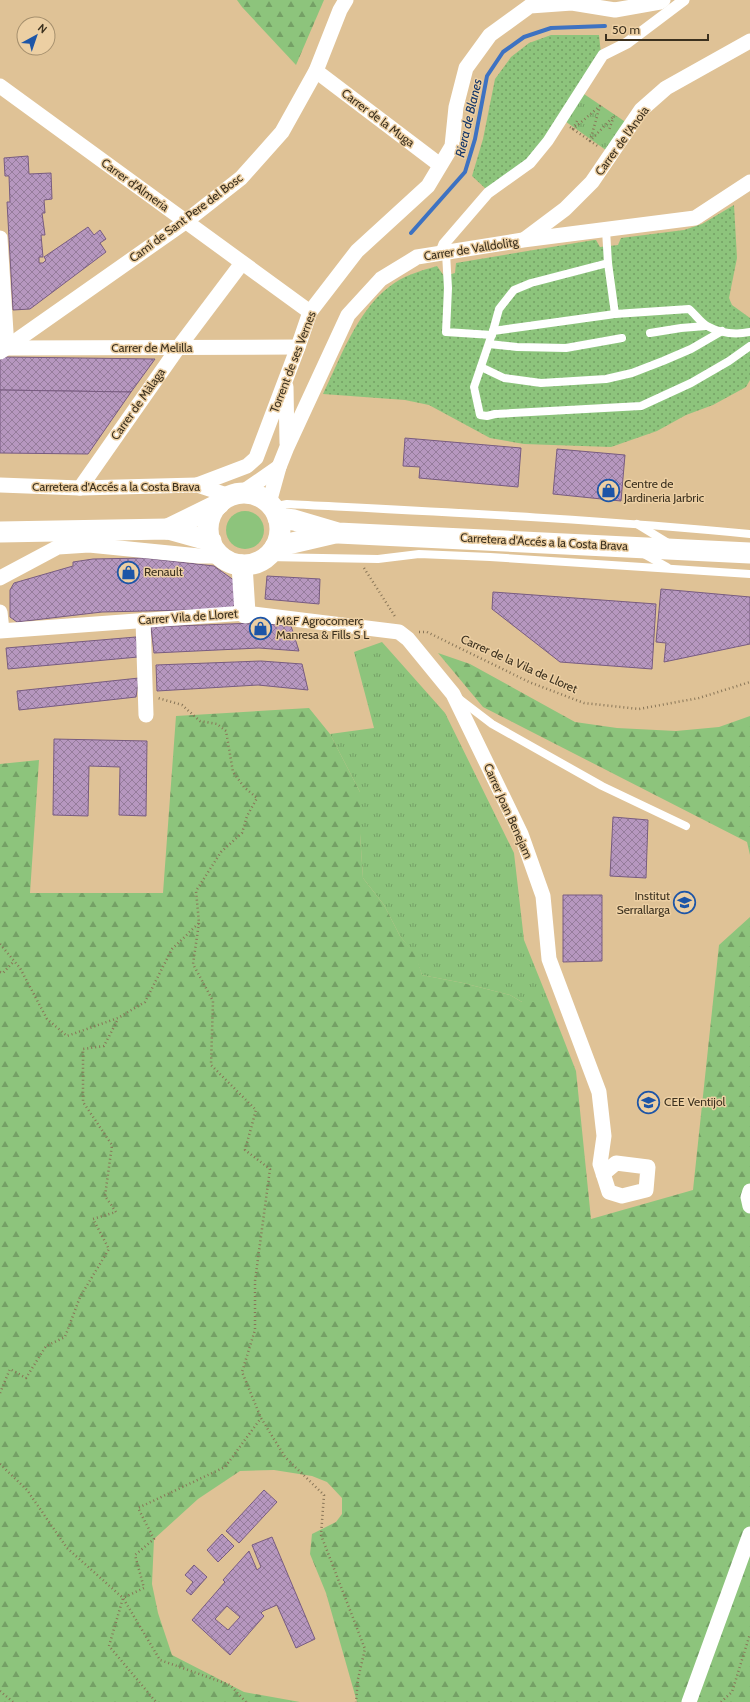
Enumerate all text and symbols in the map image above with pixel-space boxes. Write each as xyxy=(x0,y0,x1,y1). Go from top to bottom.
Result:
north arrow xyxy=(16,16,56,56)
scale bar xyxy=(606,16,708,42)
text: N xyxy=(35,20,50,36)
text: 50 m xyxy=(612,22,640,37)
water label: Riera de Blanes xyxy=(451,77,485,159)
street label: Carrer de la Muga xyxy=(339,85,418,150)
street label: Carrer de l'Anoia xyxy=(591,103,652,178)
street label: Carrer d'Almeria xyxy=(98,155,172,214)
street label: Camí de Sant Pere del Bosc xyxy=(126,170,246,265)
street label: Carrer de Valldolitg xyxy=(423,233,520,263)
street label: Torrent de ses Vernes xyxy=(266,309,319,415)
street label: Carrer de Melilla xyxy=(111,340,193,355)
street label: Carrer de Màlaga xyxy=(107,365,168,443)
place label: Centre de Jardineria Jarbric xyxy=(623,476,705,505)
shop icon: Centre de Jardineria Jarbric xyxy=(596,478,622,504)
street label: Carretera d'Accés a la Costa Brava xyxy=(32,479,200,494)
street label: Carretera d'Accés a la Costa Brava xyxy=(460,530,629,553)
shop icon: Renault xyxy=(115,559,141,585)
place label: Renault xyxy=(144,564,183,579)
street label: Carrer Vila de Lloret xyxy=(138,606,238,627)
place label: M&F Agrocomerç Manresa & Fills S L xyxy=(276,613,369,642)
shop icon: M&F Agrocomerç Manresa & Fills S L xyxy=(248,615,274,641)
street label: Carrer de la Vila de Lloret xyxy=(458,631,580,696)
street label: Carrer Joan Benejam xyxy=(481,761,536,861)
place label: Institut Serrallarga xyxy=(617,888,670,917)
school or university icon: Institut Serrallarga xyxy=(672,890,698,916)
school or university icon: CEE Ventijol xyxy=(635,1089,661,1115)
place label: CEE Ventijol xyxy=(664,1094,725,1109)

